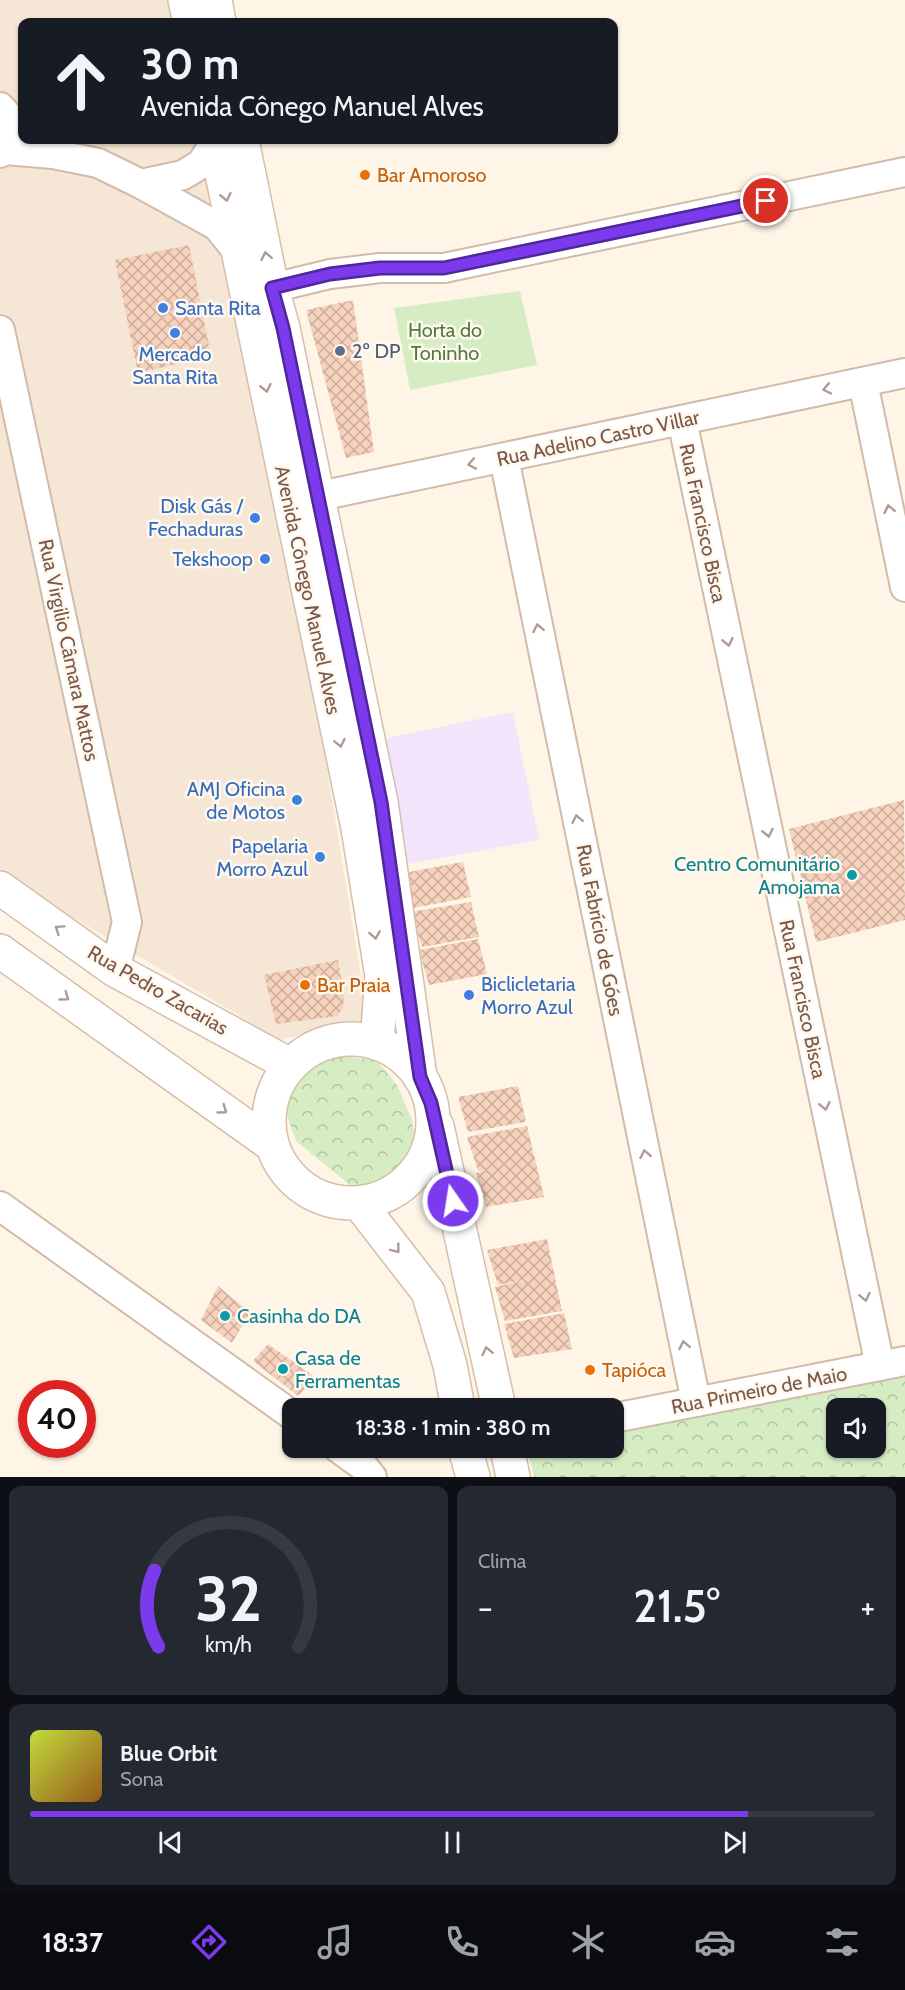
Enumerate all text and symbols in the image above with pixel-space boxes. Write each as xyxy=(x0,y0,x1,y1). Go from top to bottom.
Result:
text: 30 m xyxy=(141,38,239,90)
icon: ahead xyxy=(42,42,120,120)
text: Avenida Cônego Manuel Alves xyxy=(141,90,484,123)
place label: Bar Amoroso xyxy=(377,163,487,187)
marker: Bar Amoroso xyxy=(358,168,372,182)
pin xyxy=(740,175,791,226)
icon: arrive xyxy=(749,184,782,217)
one-way arrow xyxy=(219,192,232,202)
one-way arrow xyxy=(260,251,273,261)
place label: Santa Rita xyxy=(175,296,261,320)
marker: Santa Rita xyxy=(156,301,170,315)
park label: Horta do Toninho xyxy=(408,318,482,365)
marker: Mercado Santa Rita xyxy=(168,326,182,340)
place label: 2º DP xyxy=(352,339,400,363)
place label: Mercado Santa Rita xyxy=(132,342,218,389)
marker: 2º DP xyxy=(333,344,347,358)
one-way arrow xyxy=(259,382,272,392)
one-way arrow xyxy=(822,382,832,395)
street label: Rua Adelino Castro Villar xyxy=(494,405,702,471)
street label: Rua Francisco Bisca xyxy=(674,441,732,605)
one-way arrow xyxy=(467,457,477,470)
street label: Avenida Cônego Manuel Alves xyxy=(270,463,346,717)
place label: Disk Gás / Fechaduras xyxy=(148,494,245,541)
one-way arrow xyxy=(883,505,896,515)
marker: Disk Gás / Fechaduras xyxy=(248,511,262,525)
street label: Rua Virgilio Câmara Mattos xyxy=(34,537,104,763)
place label: Tekshoop xyxy=(172,547,253,571)
marker: Tekshoop xyxy=(258,552,272,566)
one-way arrow xyxy=(532,623,545,633)
one-way arrow xyxy=(721,636,734,646)
one-way arrow xyxy=(333,738,346,748)
place label: AMJ Oficina de Motos xyxy=(187,777,285,824)
marker: AMJ Oficina de Motos xyxy=(290,793,304,807)
one-way arrow xyxy=(571,814,584,824)
one-way arrow xyxy=(761,827,774,837)
place label: Papelaria Morro Azul xyxy=(216,834,308,881)
street label: Rua Fabrício de Góes xyxy=(572,842,628,1018)
marker: Papelaria Morro Azul xyxy=(313,850,327,864)
place label: Centro Comunitário Amojama xyxy=(674,852,840,899)
marker: Centro Comunitário Amojama xyxy=(845,868,859,882)
street label: Rua Francisco Bisca xyxy=(774,917,832,1081)
one-way arrow xyxy=(54,926,65,937)
one-way arrow xyxy=(369,930,381,939)
street label: Rua Pedro Zacarias xyxy=(84,940,232,1040)
place label: Biclicletaria Morro Azul xyxy=(481,972,576,1019)
place label: Bar Praia xyxy=(317,973,391,997)
marker: Bar Praia xyxy=(298,978,312,992)
marker: Biclicletaria Morro Azul xyxy=(462,988,476,1002)
one-way arrow xyxy=(58,990,69,1001)
one-way arrow xyxy=(818,1100,831,1110)
one-way arrow xyxy=(217,1103,228,1114)
one-way arrow xyxy=(639,1149,652,1159)
position arrow xyxy=(421,1169,485,1233)
one-way arrow xyxy=(388,1242,399,1253)
one-way arrow xyxy=(858,1291,871,1301)
place label: Casinha do DA xyxy=(237,1304,361,1328)
marker: Casinha do DA xyxy=(218,1309,232,1323)
one-way arrow xyxy=(678,1340,691,1350)
place label: Casa de Ferramentas xyxy=(295,1346,400,1393)
one-way arrow xyxy=(481,1347,494,1357)
place label: Tapióca xyxy=(602,1358,666,1382)
street label: Rua Primeiro de Maio xyxy=(669,1361,849,1419)
marker: Casa de Ferramentas xyxy=(276,1362,290,1376)
marker: Tapióca xyxy=(583,1363,597,1377)
speed limit sign: 40 xyxy=(18,1380,96,1458)
map controls xyxy=(826,1398,886,1458)
button: sound xyxy=(826,1398,886,1458)
text: 18:38 · 1 min · 380 m xyxy=(355,1414,551,1441)
text: Clima xyxy=(478,1549,526,1573)
text: 32 xyxy=(195,1561,262,1637)
text: 21.5° xyxy=(633,1579,720,1633)
text: − xyxy=(478,1587,493,1627)
text: + xyxy=(860,1587,875,1627)
text: km/h xyxy=(205,1632,252,1658)
text: Blue Orbit xyxy=(120,1740,217,1767)
text: Sona xyxy=(120,1767,163,1791)
icon: previous xyxy=(154,1826,187,1859)
icon: pause xyxy=(436,1826,469,1859)
icon: next xyxy=(718,1826,751,1859)
icon: directions xyxy=(188,1921,230,1963)
icon: music xyxy=(314,1921,356,1963)
icon: phone xyxy=(441,1921,483,1963)
icon: climate xyxy=(567,1921,609,1963)
icon: car xyxy=(694,1921,736,1963)
icon: filters xyxy=(821,1921,863,1963)
text: 18:37 xyxy=(42,1926,103,1959)

